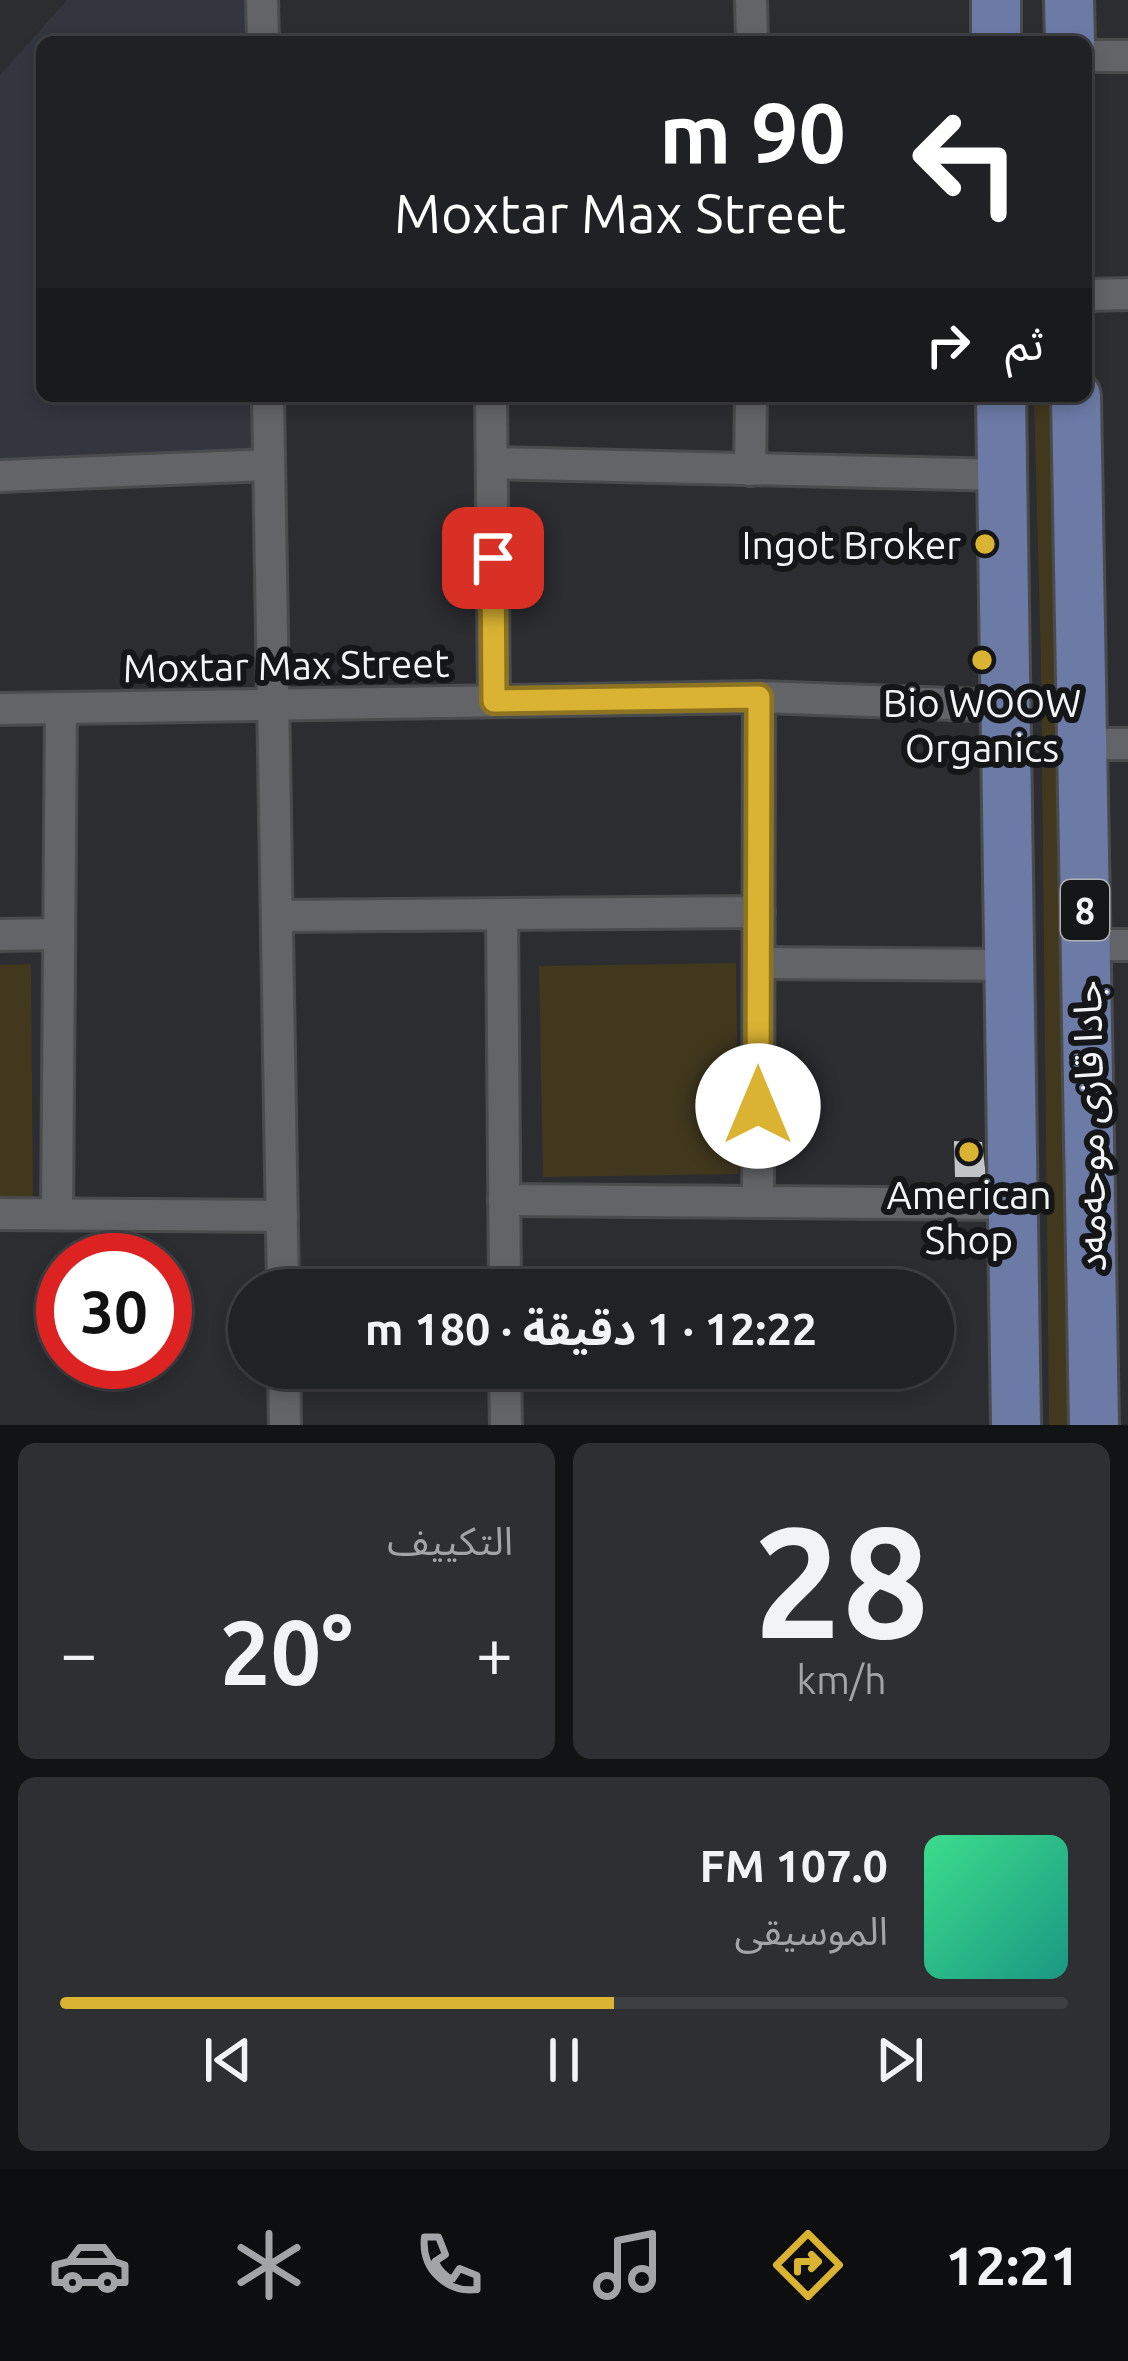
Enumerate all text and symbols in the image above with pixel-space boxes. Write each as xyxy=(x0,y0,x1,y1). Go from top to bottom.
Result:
icon: left xyxy=(888,84,1044,240)
text: 90 m xyxy=(659,85,846,179)
text: Moxtar Max Street xyxy=(394,183,846,243)
icon: right xyxy=(915,312,981,378)
text: ثم xyxy=(1005,318,1044,369)
pin xyxy=(442,507,544,609)
place label: Ingot Broker xyxy=(742,523,961,566)
icon: arrive xyxy=(460,525,526,591)
marker: Ingot Broker xyxy=(972,531,998,557)
street label: Moxtar Max Street xyxy=(122,641,450,689)
marker: Bio WOOW Organics xyxy=(969,647,995,673)
place label: Bio WOOW Organics xyxy=(883,681,1081,769)
road number: 8 xyxy=(1061,880,1109,940)
street label: جادا قازی موحەمەد xyxy=(1065,980,1115,1272)
position arrow xyxy=(695,1043,821,1169)
marker: American Shop xyxy=(956,1139,982,1165)
place label: American Shop xyxy=(886,1173,1052,1261)
speed limit sign: 30 xyxy=(36,1233,192,1389)
text: 12:22 · 1 دقيقة · 180 m xyxy=(365,1303,817,1354)
text: 28 xyxy=(754,1493,929,1667)
text: التكييف xyxy=(387,1519,513,1562)
text: 20° xyxy=(220,1601,353,1702)
text: − xyxy=(60,1615,97,1689)
text: + xyxy=(476,1615,513,1689)
text: km/h xyxy=(796,1658,887,1701)
text: 107.0 FM xyxy=(699,1840,888,1891)
text: الموسيقى xyxy=(734,1909,888,1952)
icon: previous xyxy=(195,2027,261,2093)
icon: pause xyxy=(531,2027,597,2093)
icon: next xyxy=(867,2027,933,2093)
icon: car xyxy=(48,2223,132,2307)
icon: climate xyxy=(227,2223,311,2307)
icon: phone xyxy=(407,2223,491,2307)
icon: music xyxy=(586,2223,670,2307)
icon: directions xyxy=(766,2223,850,2307)
text: 12:21 xyxy=(945,2235,1080,2295)

